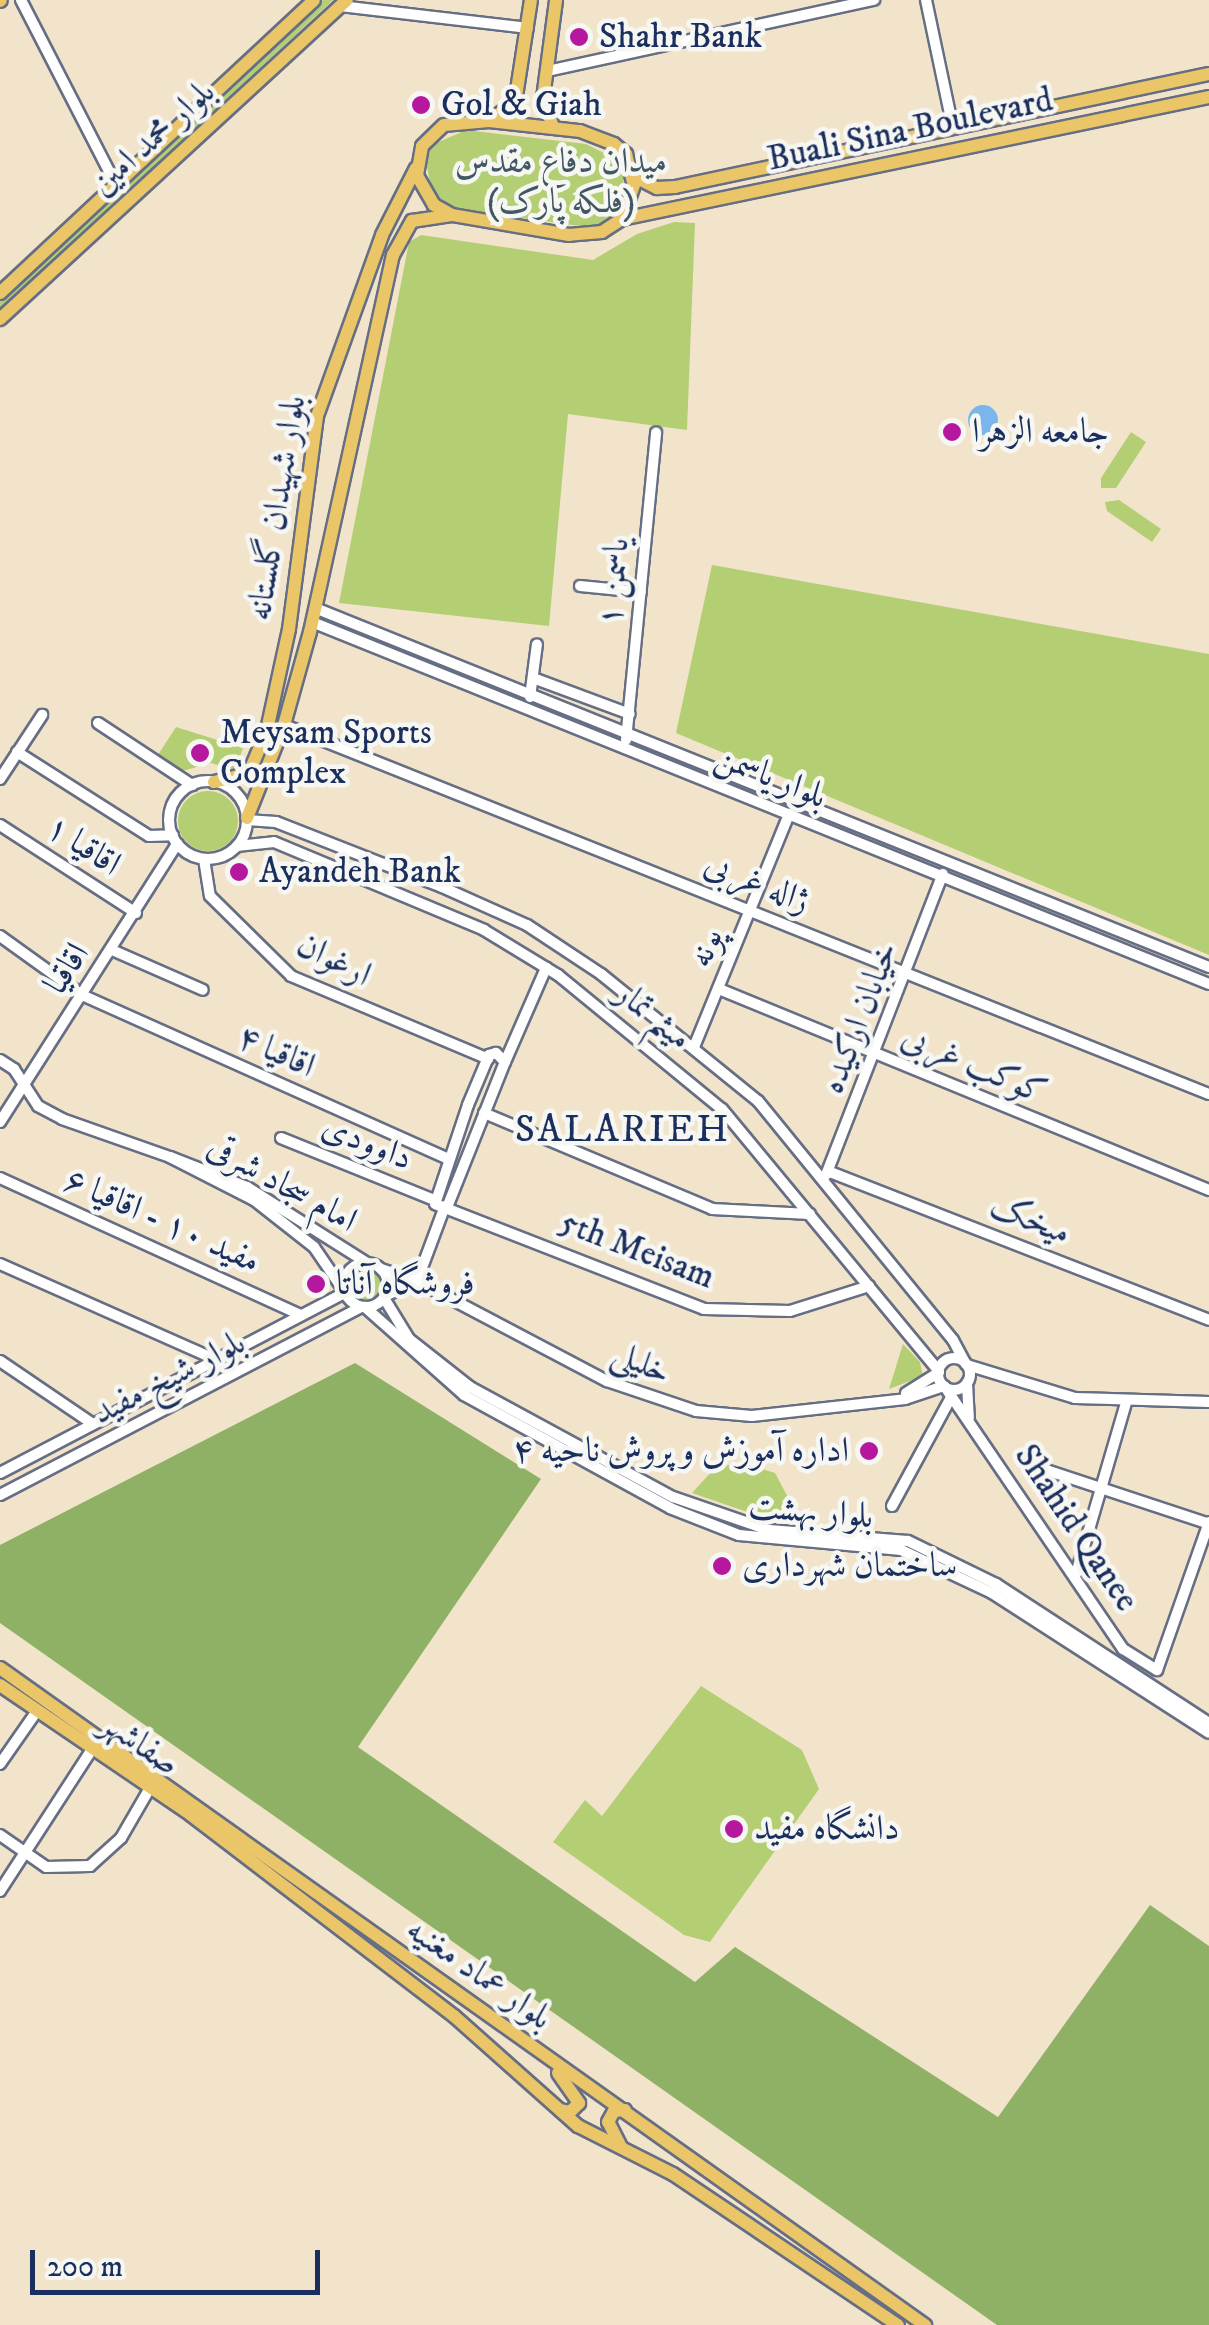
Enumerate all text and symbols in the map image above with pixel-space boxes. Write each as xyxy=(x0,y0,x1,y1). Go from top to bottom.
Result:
place label: Shahr Bank xyxy=(599,16,762,58)
marker: Shahr Bank xyxy=(568,26,590,48)
street label: بلوار محمد امین xyxy=(82,71,224,205)
street label: Buali Sina Boulevard xyxy=(764,79,1056,181)
place label: Gol & Giah xyxy=(441,84,602,126)
marker: Gol & Giah xyxy=(410,94,432,116)
park label: میدان دفاع مقدس (فلکه پارک) xyxy=(455,141,667,223)
street label: بلوار شهیدان گلستانه xyxy=(238,392,316,624)
place label: جامعه الزهرا xyxy=(972,411,1109,453)
marker: جامعه الزهرا xyxy=(941,421,963,443)
street label: یاسمن ۱ xyxy=(589,536,639,628)
place label: Meysam Sports Complex xyxy=(220,712,432,794)
street label: بلوار یاسمن xyxy=(709,736,833,818)
marker: Meysam Sports Complex xyxy=(189,742,211,764)
street label: اقاقیا ۱ xyxy=(38,806,128,886)
street label: ژاله غربی xyxy=(698,843,816,923)
place label: Ayandeh Bank xyxy=(259,851,461,893)
marker: Ayandeh Bank xyxy=(228,861,250,883)
street label: پونه xyxy=(679,922,733,974)
street label: ارغوان xyxy=(290,924,378,996)
street label: اقاقیا xyxy=(35,935,99,1003)
street label: خیابان ارکیده xyxy=(812,936,908,1100)
street label: میثم تمار xyxy=(606,972,700,1060)
street label: اقاقیا ۴ xyxy=(231,1016,321,1088)
street label: کوکب غربی xyxy=(895,1016,1053,1114)
street label: داوودی xyxy=(316,1106,418,1180)
district label: SALARIEH xyxy=(515,1108,731,1154)
street label: امام سجاد شرقی xyxy=(200,1126,364,1242)
street label: مفید ۱۰ - اقاقیا ۶ xyxy=(57,1159,267,1283)
street label: میخک xyxy=(984,1186,1076,1254)
street label: 5th Meisam xyxy=(554,1201,720,1299)
place label: فروشگاه آناتا xyxy=(336,1263,475,1305)
marker: فروشگاه آناتا xyxy=(305,1273,327,1295)
street label: بلوار شیخ مفید xyxy=(86,1322,252,1434)
street label: خلیلی xyxy=(605,1332,677,1394)
place label: اداره آموزش و پروش ناحیه ۴ xyxy=(512,1430,849,1472)
street label: Shahid Qanee xyxy=(1005,1437,1147,1619)
marker: اداره آموزش و پروش ناحیه ۴ xyxy=(858,1440,880,1462)
street label: بلوار بهشت xyxy=(747,1486,875,1538)
place label: ساختمان شهرداری xyxy=(742,1545,957,1587)
marker: ساختمان شهرداری xyxy=(711,1555,733,1577)
street label: صفاشهر xyxy=(93,1703,187,1785)
place label: دانشگاه مفید xyxy=(754,1808,900,1850)
marker: دانشگاه مفید xyxy=(723,1818,745,1840)
street label: بلوار عماد مغنیه xyxy=(398,1908,560,2040)
scale bar xyxy=(35,2230,325,2292)
text: 200 m xyxy=(47,2249,123,2286)

